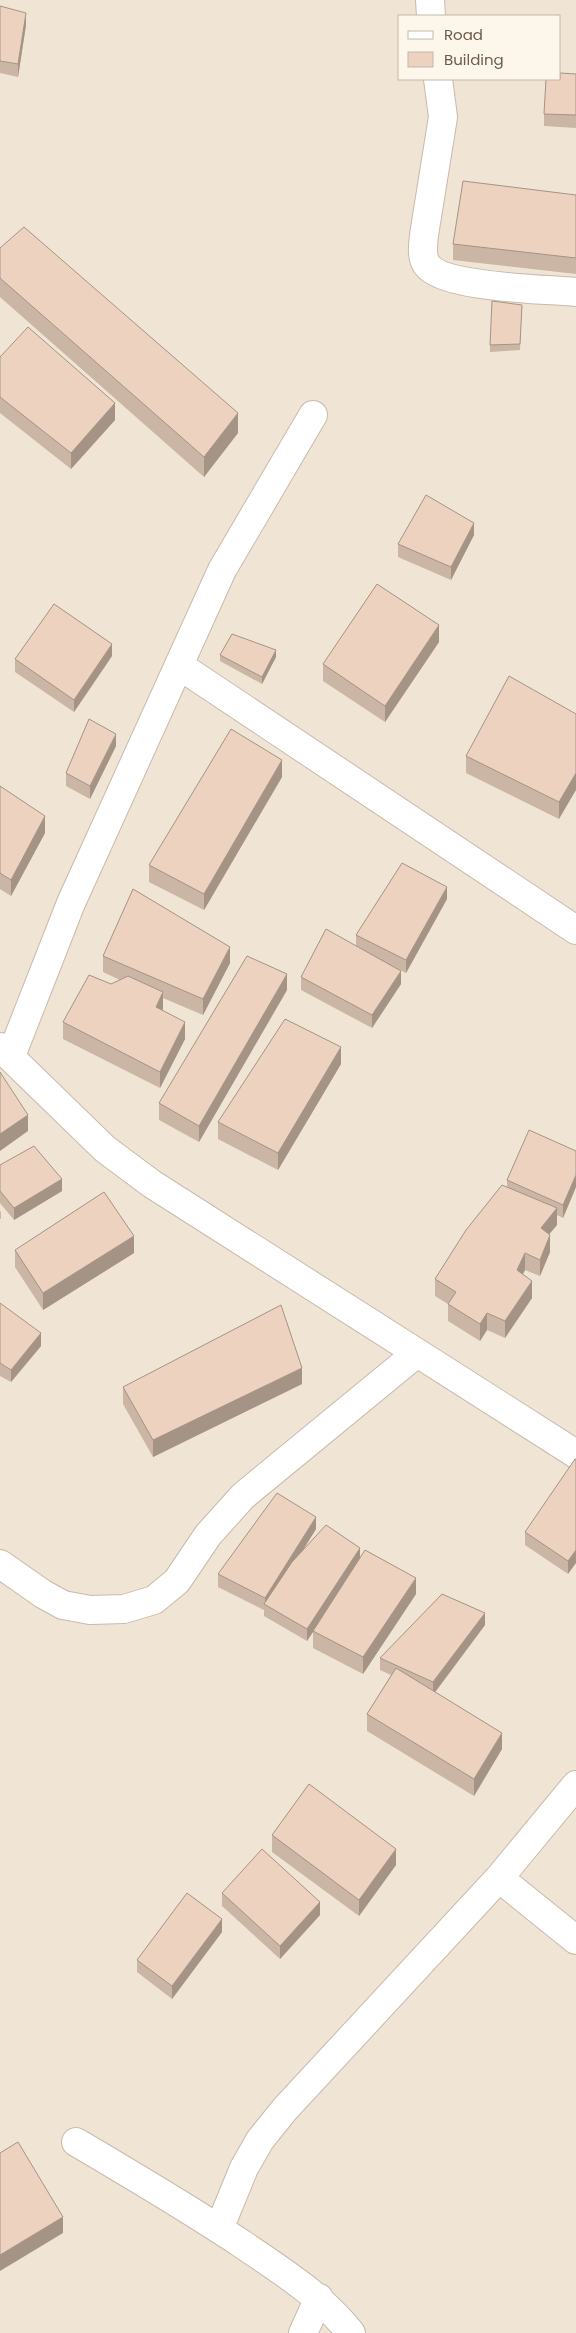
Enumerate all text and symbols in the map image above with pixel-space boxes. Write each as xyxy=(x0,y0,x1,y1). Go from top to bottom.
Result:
legend xyxy=(398,15,561,80)
text: Road xyxy=(444,24,483,45)
text: Building xyxy=(444,49,504,70)

